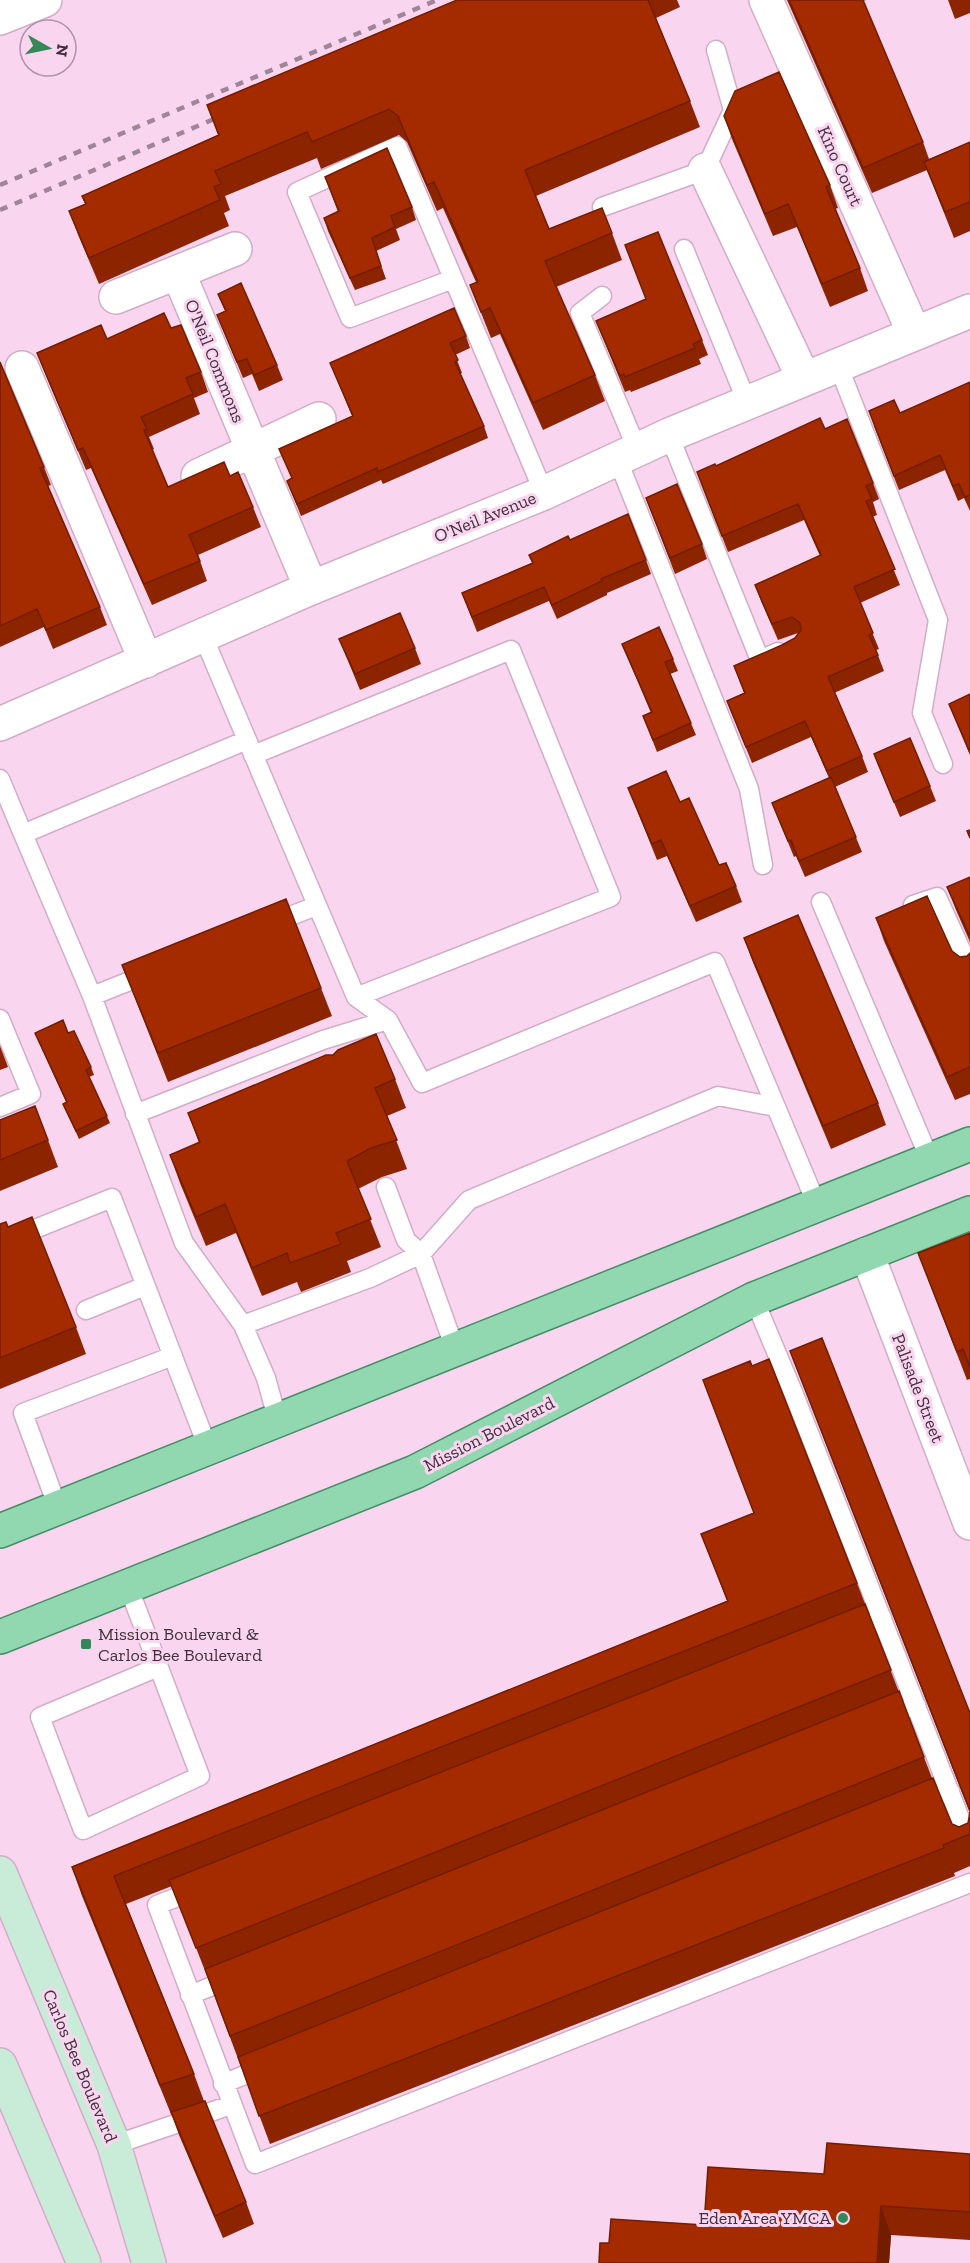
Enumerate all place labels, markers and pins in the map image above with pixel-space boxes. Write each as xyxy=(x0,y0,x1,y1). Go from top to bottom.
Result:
place label: Mission Boulevard & Carlos Bee Boulevard xyxy=(98,1623,262,1666)
marker: Mission Boulevard & Carlos Bee Boulevard xyxy=(79,1637,93,1651)
place label: Eden Area YMCA xyxy=(698,2207,831,2229)
marker: Eden Area YMCA xyxy=(836,2211,850,2225)

